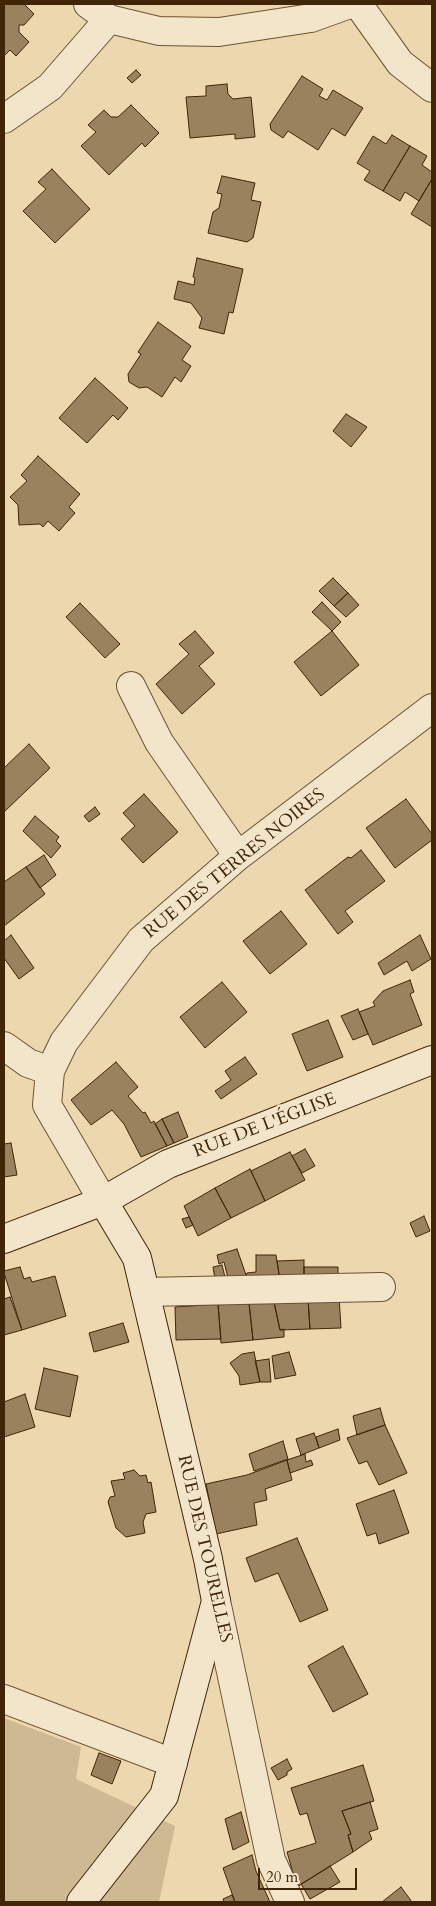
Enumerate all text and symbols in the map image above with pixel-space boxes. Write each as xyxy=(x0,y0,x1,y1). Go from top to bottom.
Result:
street label: RUE DES TERRES NOIRES xyxy=(140,784,330,944)
street label: RUE DE L'ÉGLISE xyxy=(191,1089,339,1163)
street label: RUE DES TOURELLES xyxy=(172,1453,236,1645)
scale bar xyxy=(261,1858,360,1890)
text: 20 m xyxy=(266,1867,298,1887)

